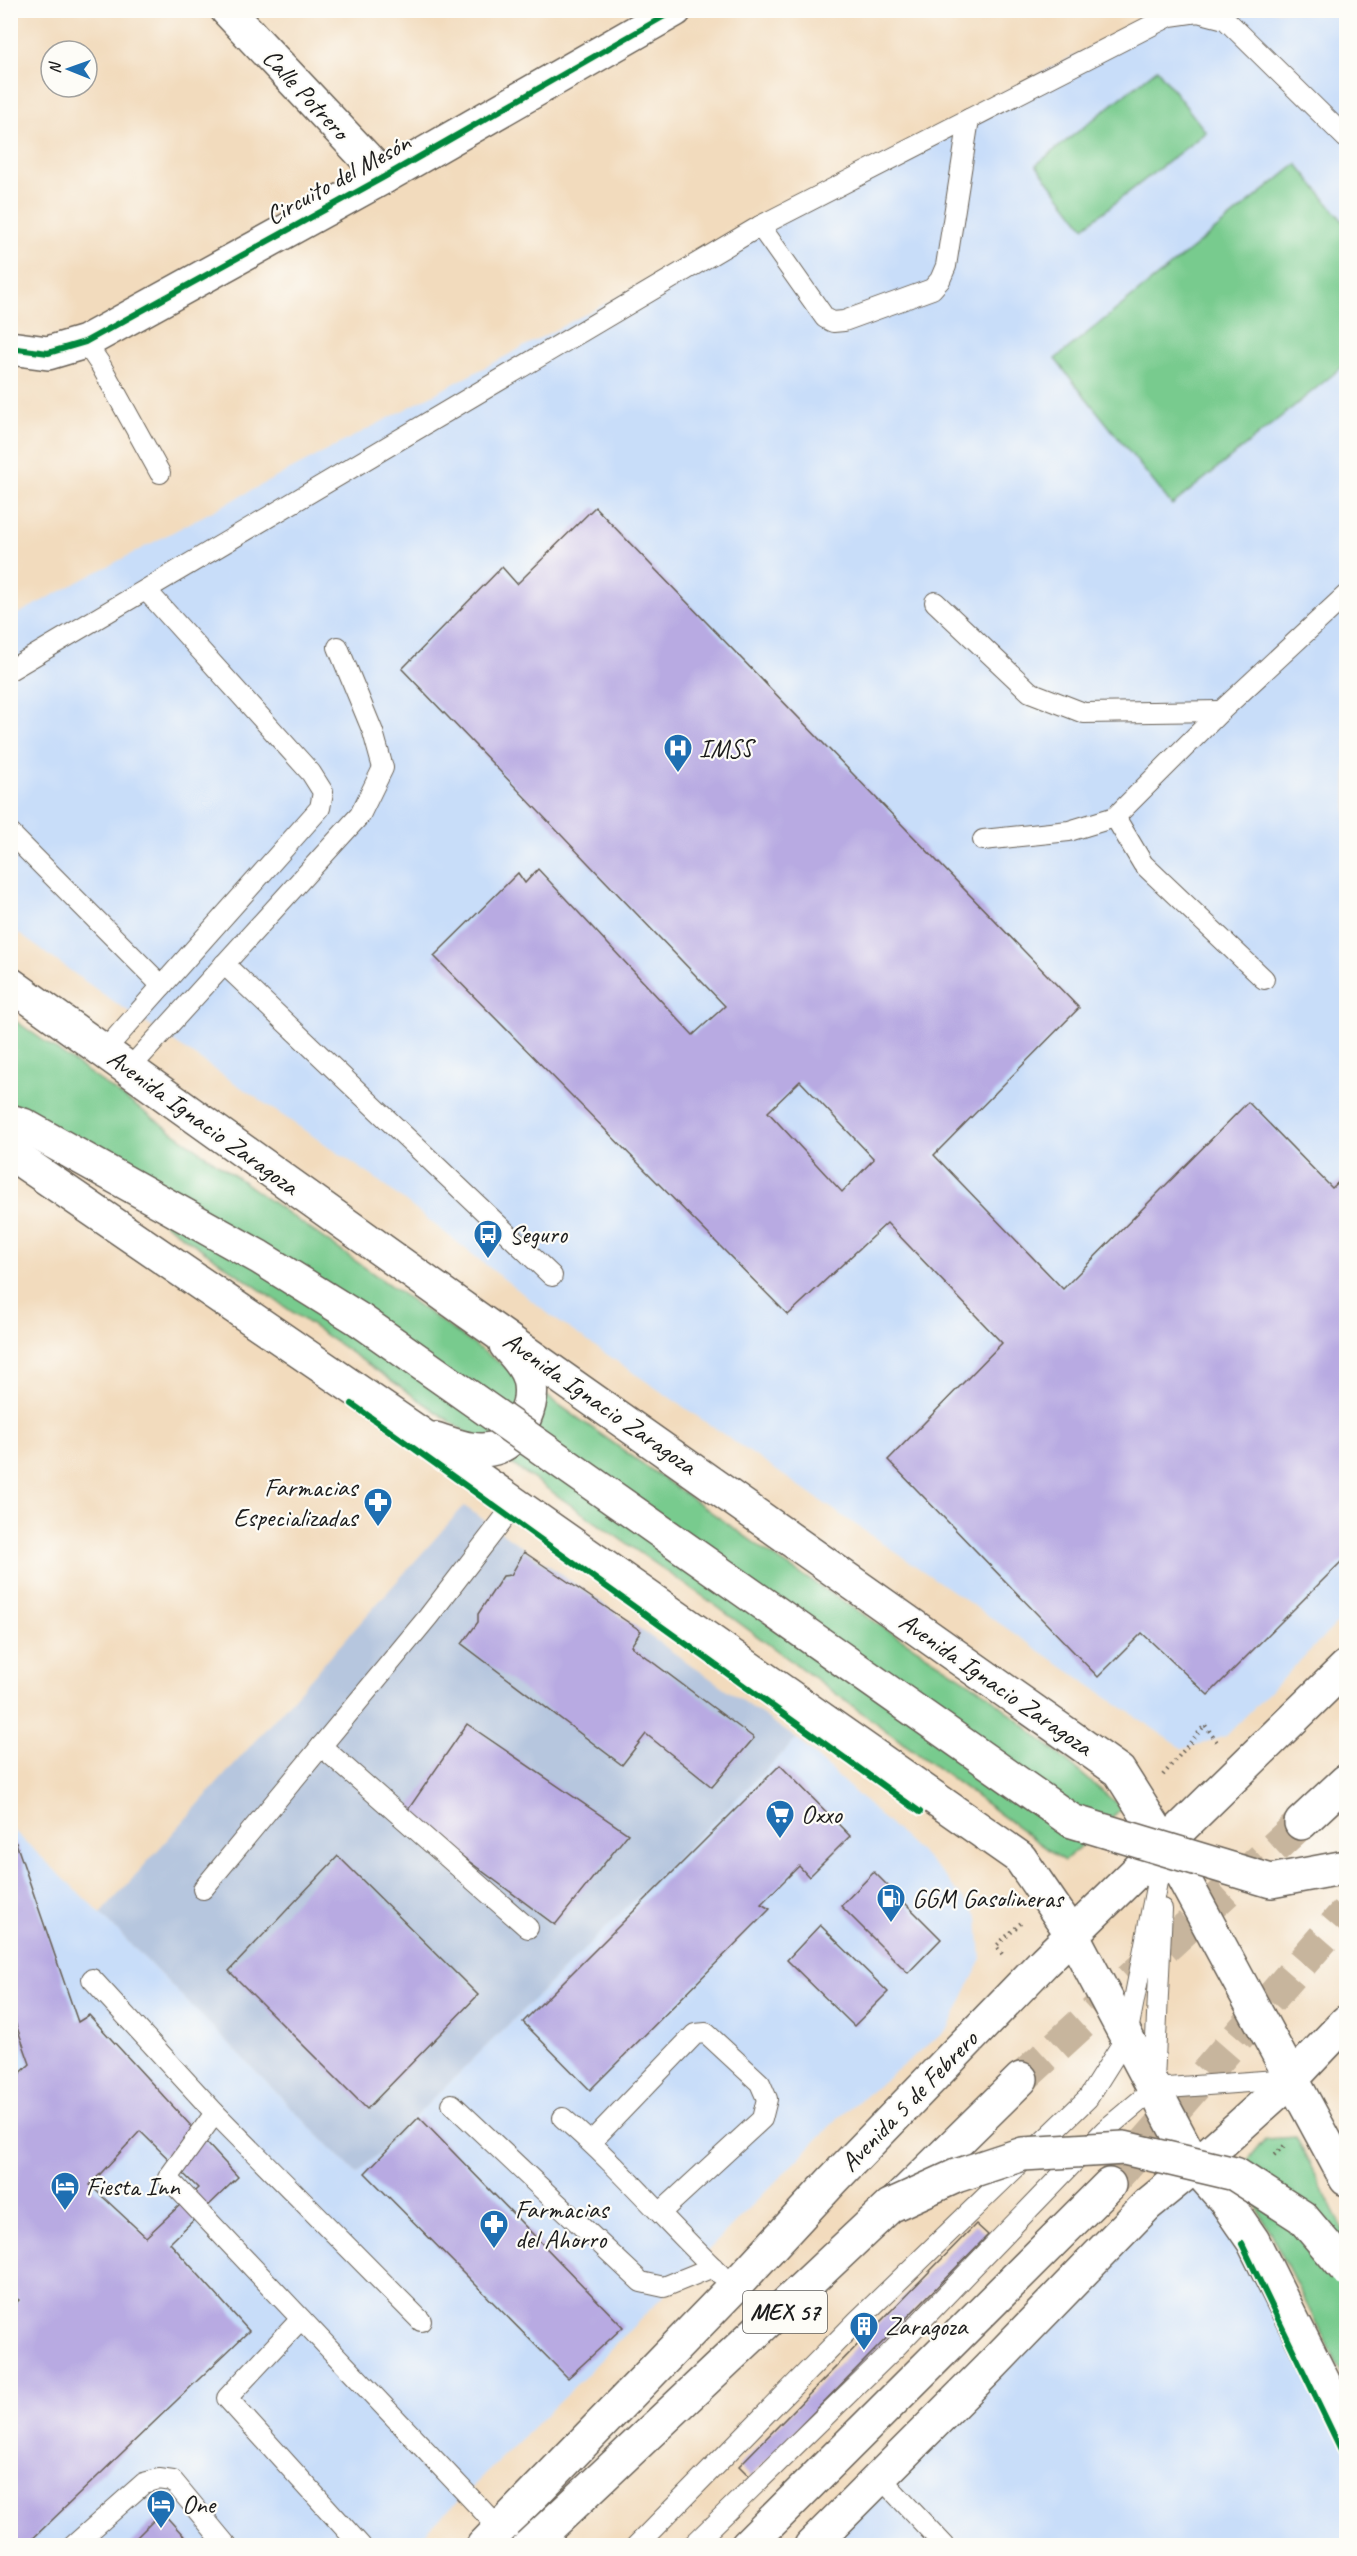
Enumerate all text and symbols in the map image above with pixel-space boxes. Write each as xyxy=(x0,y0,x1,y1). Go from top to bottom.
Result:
north arrow xyxy=(39,39,99,99)
street label: Calle Potrero xyxy=(255,41,359,149)
text: N xyxy=(45,61,65,74)
street label: Circuito del Mesón xyxy=(260,125,417,232)
hospital icon: IMSS xyxy=(662,732,694,774)
place label: IMSS xyxy=(699,732,757,765)
street label: Avenida Ignacio Zaragoza xyxy=(101,1042,306,1203)
bus stop icon: Seguro xyxy=(472,1218,504,1260)
place label: Seguro xyxy=(509,1218,569,1251)
street label: Avenida Ignacio Zaragoza xyxy=(497,1324,704,1483)
place label: Farmacias Especializadas xyxy=(233,1471,359,1534)
pharmacy icon: Farmacias Especializadas xyxy=(362,1486,394,1528)
street label: Avenida Ignacio Zaragoza xyxy=(893,1605,1100,1764)
supermarket icon: Oxxo xyxy=(764,1798,796,1840)
place label: Oxxo xyxy=(801,1798,844,1831)
fuel station icon: GGM Gasolineras xyxy=(875,1882,907,1924)
place label: GGM Gasolineras xyxy=(912,1882,1065,1915)
street label: Avenida 5 de Febrero xyxy=(833,2022,986,2179)
hotel icon: Fiesta Inn xyxy=(49,2170,81,2212)
place label: Fiesta Inn xyxy=(86,2170,181,2203)
place label: Farmacias del Ahorro xyxy=(515,2193,610,2256)
pharmacy icon: Farmacias del Ahorro xyxy=(478,2208,510,2250)
road number: MEX 57 xyxy=(743,2291,827,2333)
building icon: Zaragoza xyxy=(848,2310,880,2352)
place label: Zaragoza xyxy=(885,2310,969,2343)
hotel icon: One xyxy=(145,2488,177,2530)
place label: One xyxy=(182,2488,218,2521)

